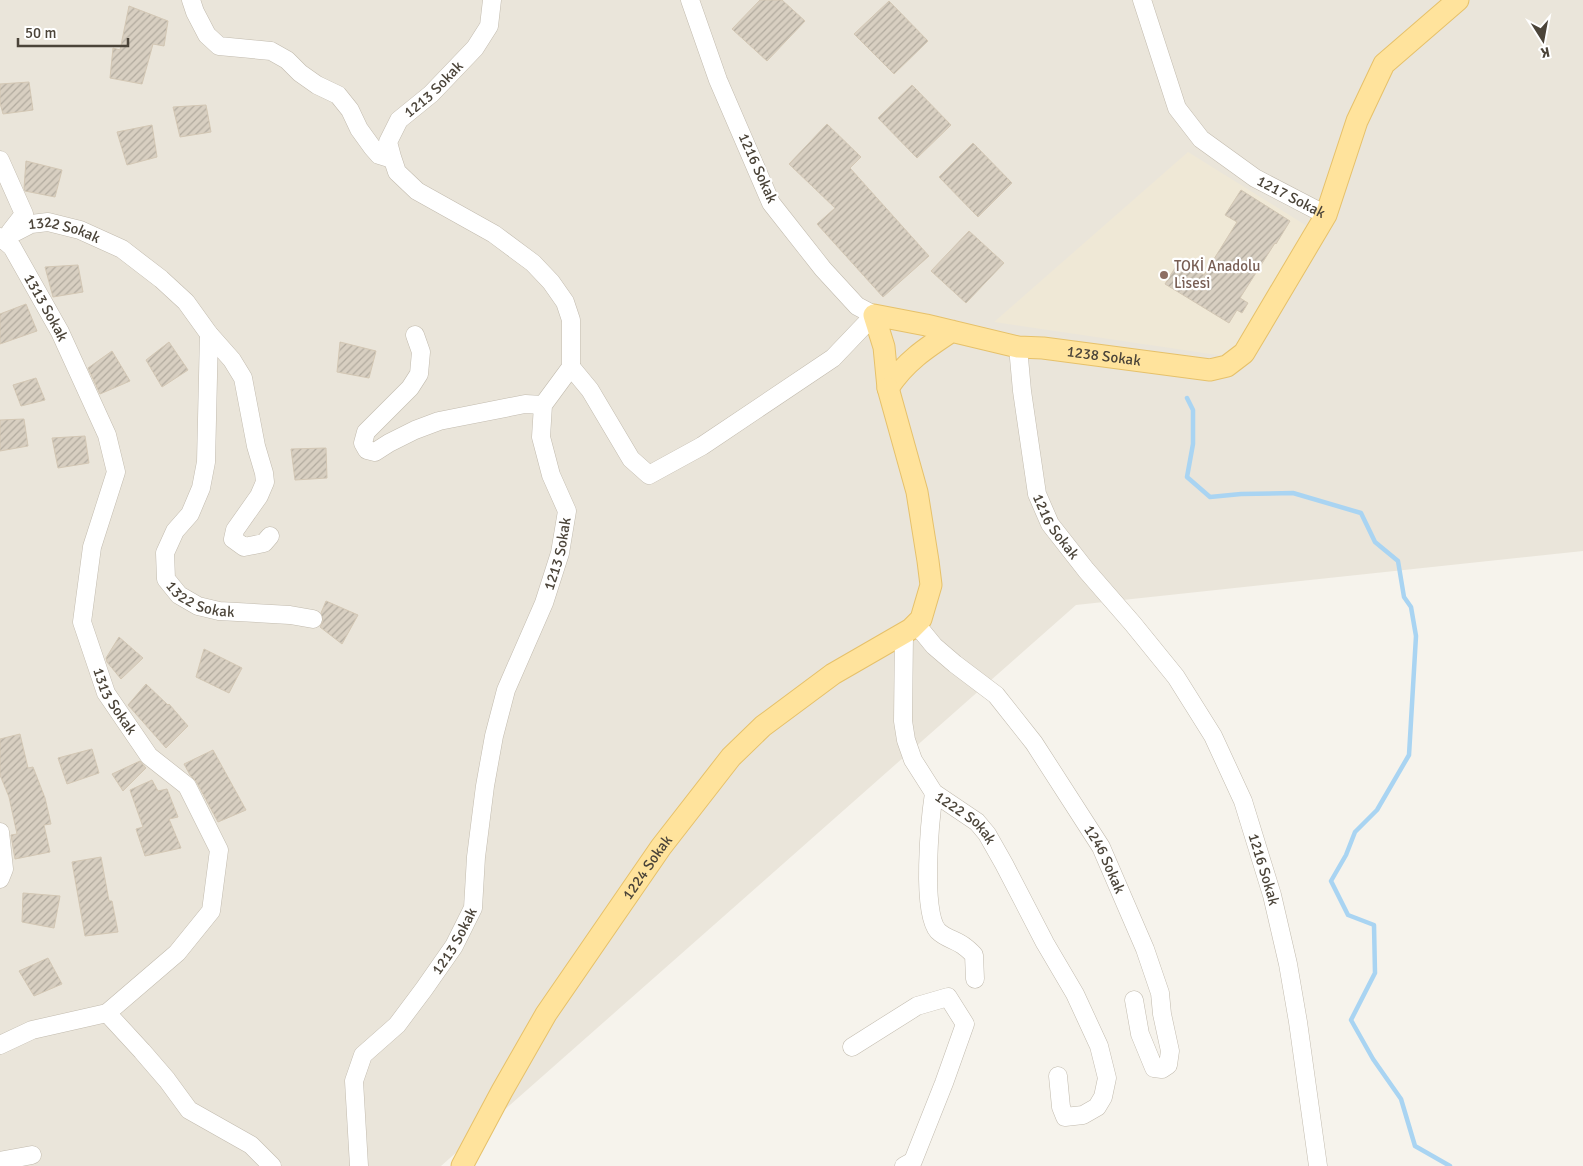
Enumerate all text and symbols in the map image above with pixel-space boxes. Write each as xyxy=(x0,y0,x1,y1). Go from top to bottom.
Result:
scale bar xyxy=(18,15,128,47)
north arrow xyxy=(1518,15,1568,65)
text: 50 m xyxy=(25,24,56,42)
text: K xyxy=(1539,43,1551,62)
street label: 1213 Sokak xyxy=(400,57,467,121)
street label: 1216 Sokak xyxy=(735,130,782,206)
street label: 1217 Sokak xyxy=(1254,172,1329,222)
street label: 1322 Sokak xyxy=(27,213,104,247)
place label: TOKİ Anadolu Lisesi xyxy=(1174,257,1261,292)
marker: TOKİ Anadolu Lisesi xyxy=(1158,269,1170,281)
street label: 1313 Sokak xyxy=(20,271,72,344)
street label: 1238 Sokak xyxy=(1066,342,1142,370)
street label: 1216 Sokak xyxy=(1029,491,1083,563)
street label: 1213 Sokak xyxy=(540,516,575,593)
street label: 1322 Sokak xyxy=(162,577,235,621)
street label: 1313 Sokak xyxy=(89,665,141,738)
street label: 1222 Sokak xyxy=(932,787,1000,848)
street label: 1246 Sokak xyxy=(1080,821,1129,897)
street label: 1224 Sokak xyxy=(619,831,676,903)
street label: 1216 Sokak xyxy=(1245,831,1283,908)
street label: 1213 Sokak xyxy=(428,904,481,978)

